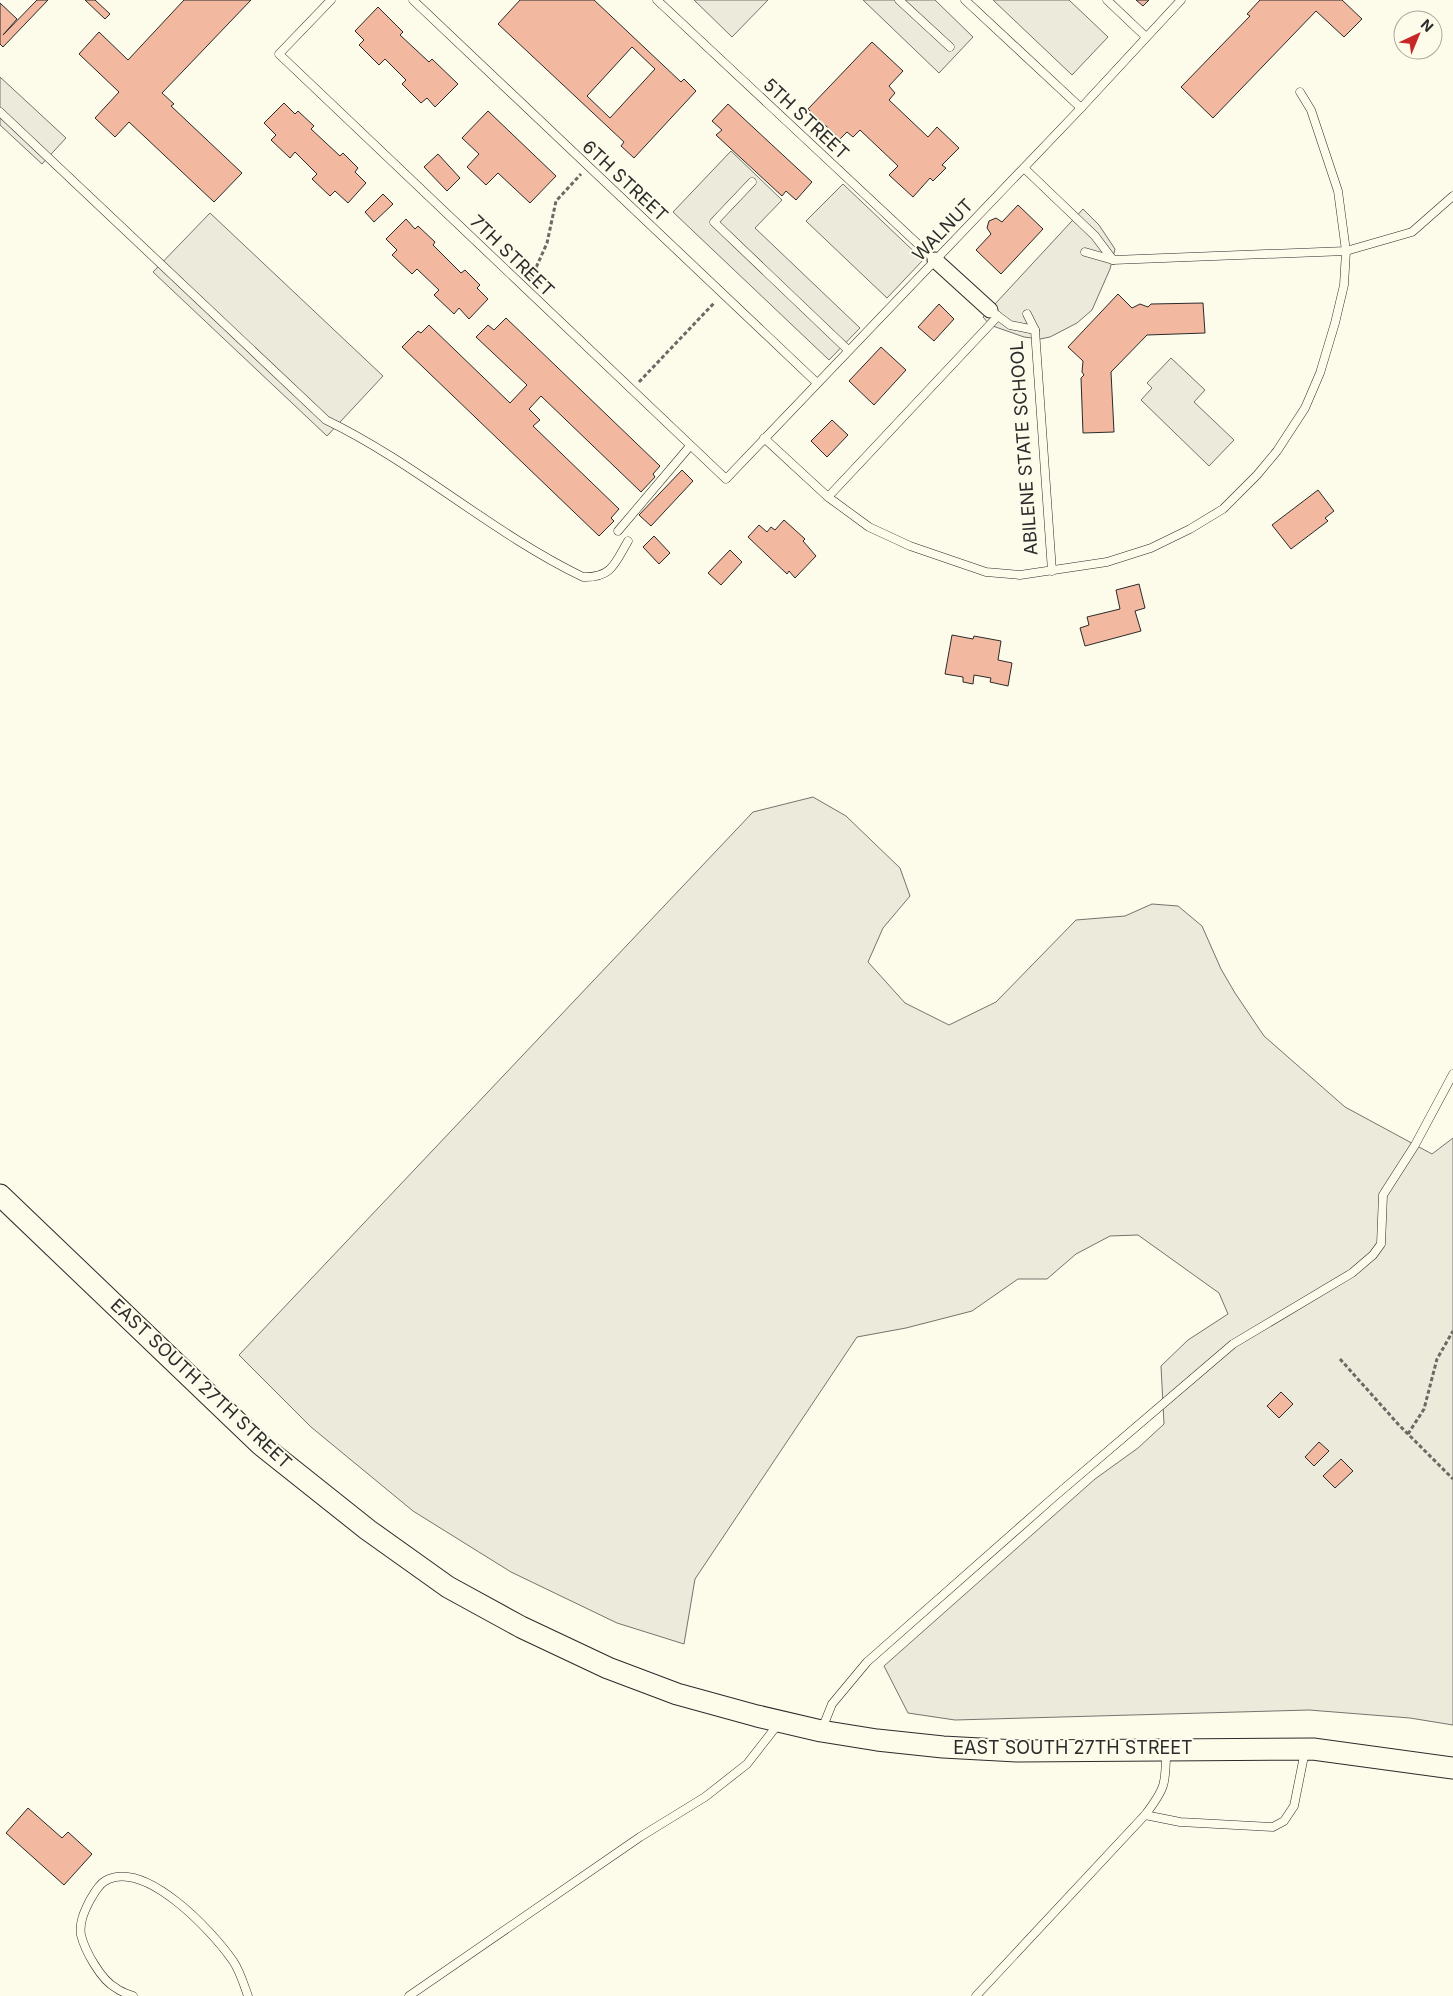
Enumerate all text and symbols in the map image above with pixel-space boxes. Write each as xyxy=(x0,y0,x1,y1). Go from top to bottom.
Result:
north arrow xyxy=(1393,10,1443,60)
text: N xyxy=(1418,15,1437,35)
street label: 5TH STREET xyxy=(759,74,853,163)
street label: 6TH STREET xyxy=(578,136,672,226)
street label: WALNUT xyxy=(908,194,977,265)
street label: 7TH STREET xyxy=(466,210,559,301)
street label: ABILENE STATE SCHOOL xyxy=(1006,340,1041,556)
street label: EAST SOUTH 27TH STREET xyxy=(107,1294,296,1473)
street label: EAST SOUTH 27TH STREET xyxy=(953,1737,1193,1758)

